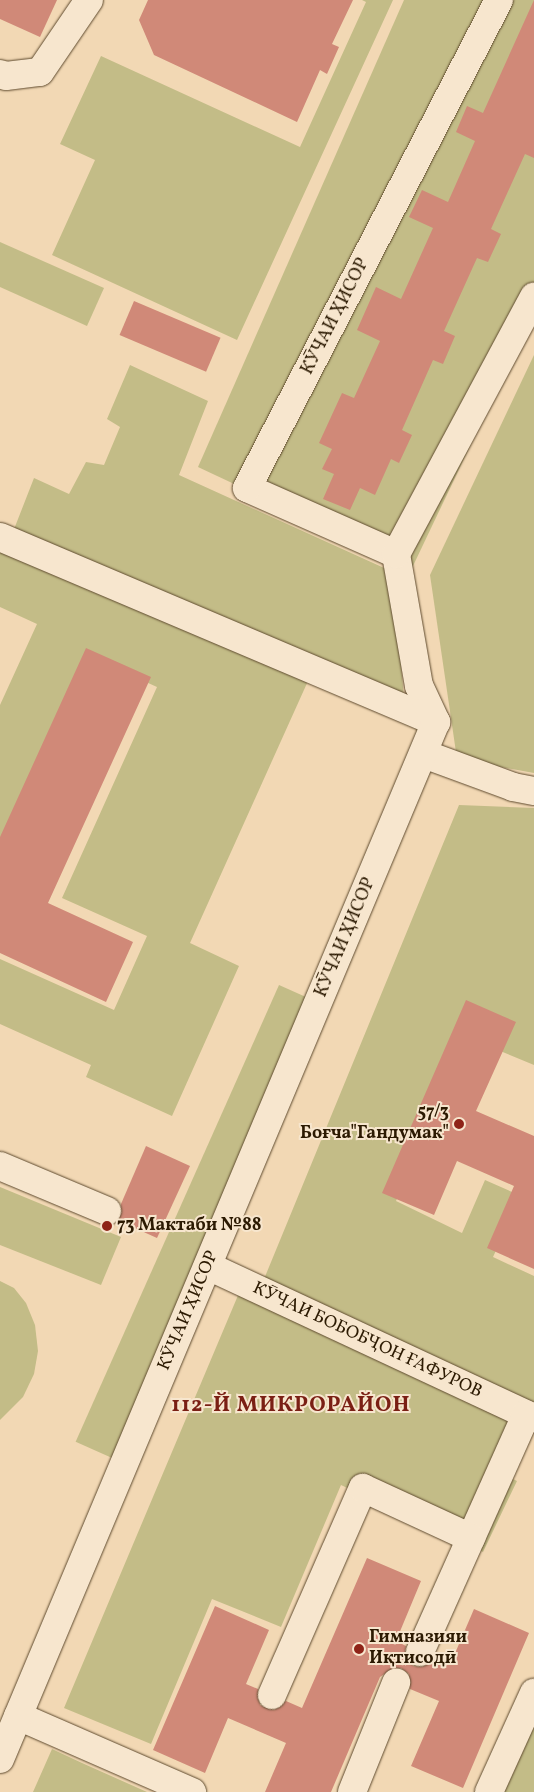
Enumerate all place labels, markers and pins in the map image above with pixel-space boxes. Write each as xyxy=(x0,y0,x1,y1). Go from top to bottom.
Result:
place label: 57/3 Боғча"Гандумак" xyxy=(300,1103,449,1146)
marker: 57/3 Боғча"Гандумак" xyxy=(453,1118,465,1130)
place label: 73 Мактаби №88 xyxy=(117,1215,262,1237)
marker: 73 Мактаби №88 xyxy=(101,1220,113,1232)
place label: Гимназияи Иқтисодӣ xyxy=(369,1628,467,1670)
marker: Гимназияи Иқтисодӣ xyxy=(353,1643,365,1655)

